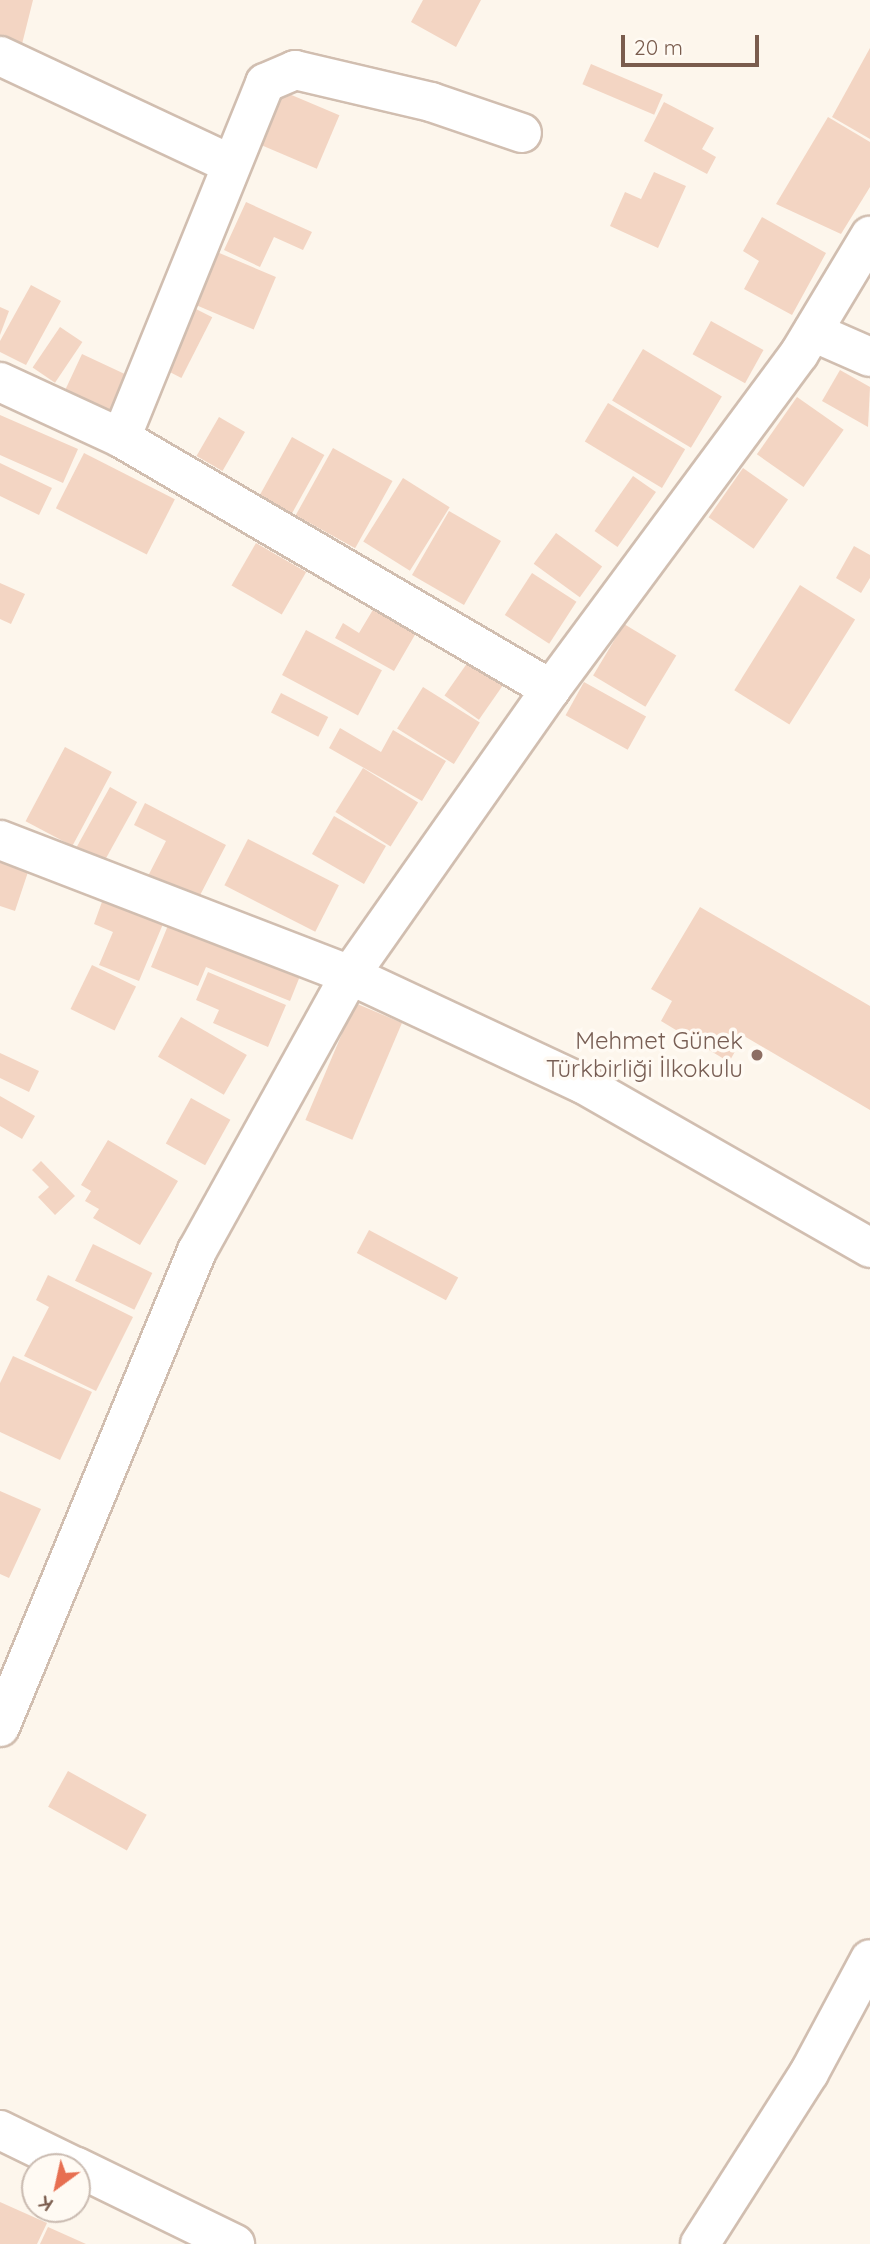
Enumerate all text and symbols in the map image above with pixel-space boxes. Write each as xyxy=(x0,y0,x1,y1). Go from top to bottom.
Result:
scale bar xyxy=(625,21,763,65)
text: 20 m xyxy=(634,34,683,60)
place label: Mehmet Günek Türkbirliği İlkokulu xyxy=(546,1027,743,1083)
marker: Mehmet Günek Türkbirliği İlkokulu xyxy=(749,1047,765,1063)
north arrow xyxy=(21,2153,91,2223)
text: K xyxy=(34,2190,57,2217)

